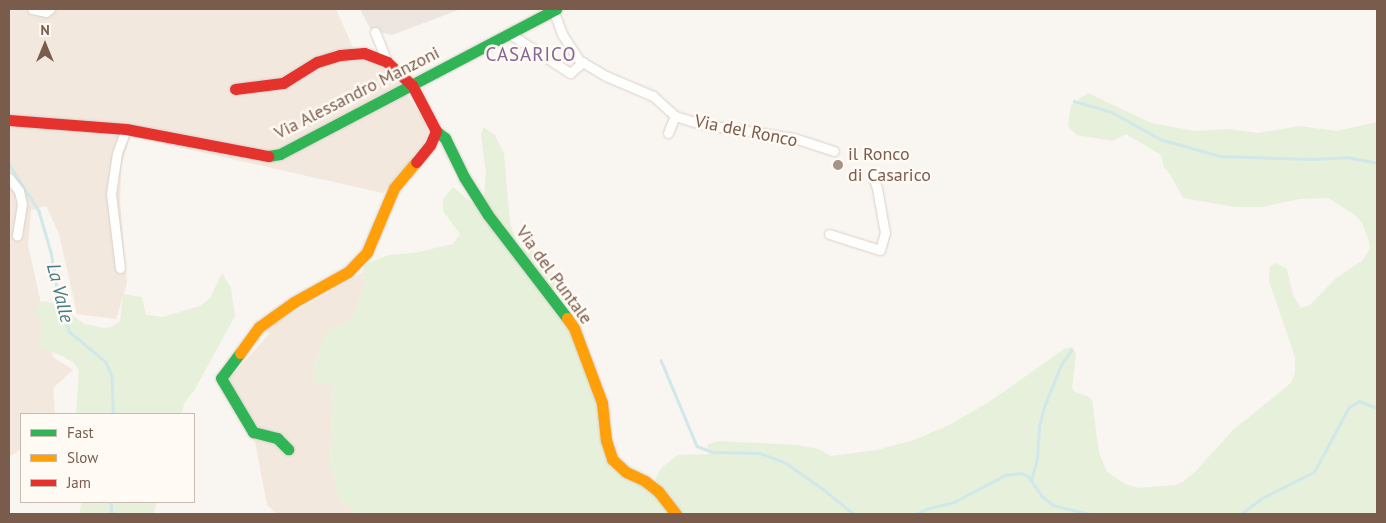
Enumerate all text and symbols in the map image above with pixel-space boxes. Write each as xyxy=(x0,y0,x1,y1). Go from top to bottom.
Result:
north arrow xyxy=(20,20,70,70)
text: N xyxy=(40,21,50,39)
street label: Via Alessandro Manzoni xyxy=(271,42,443,144)
district label: CASARICO xyxy=(485,44,577,66)
street label: Via del Ronco xyxy=(693,110,799,152)
place label: il Ronco di Casarico xyxy=(848,144,931,186)
marker: il Ronco di Casarico xyxy=(832,159,844,171)
street label: Via del Puntale xyxy=(511,222,597,328)
water label: La Valle xyxy=(42,261,78,325)
legend xyxy=(20,413,195,503)
text: Fast xyxy=(67,423,94,442)
text: Slow xyxy=(67,448,98,467)
text: Jam xyxy=(67,473,91,492)

